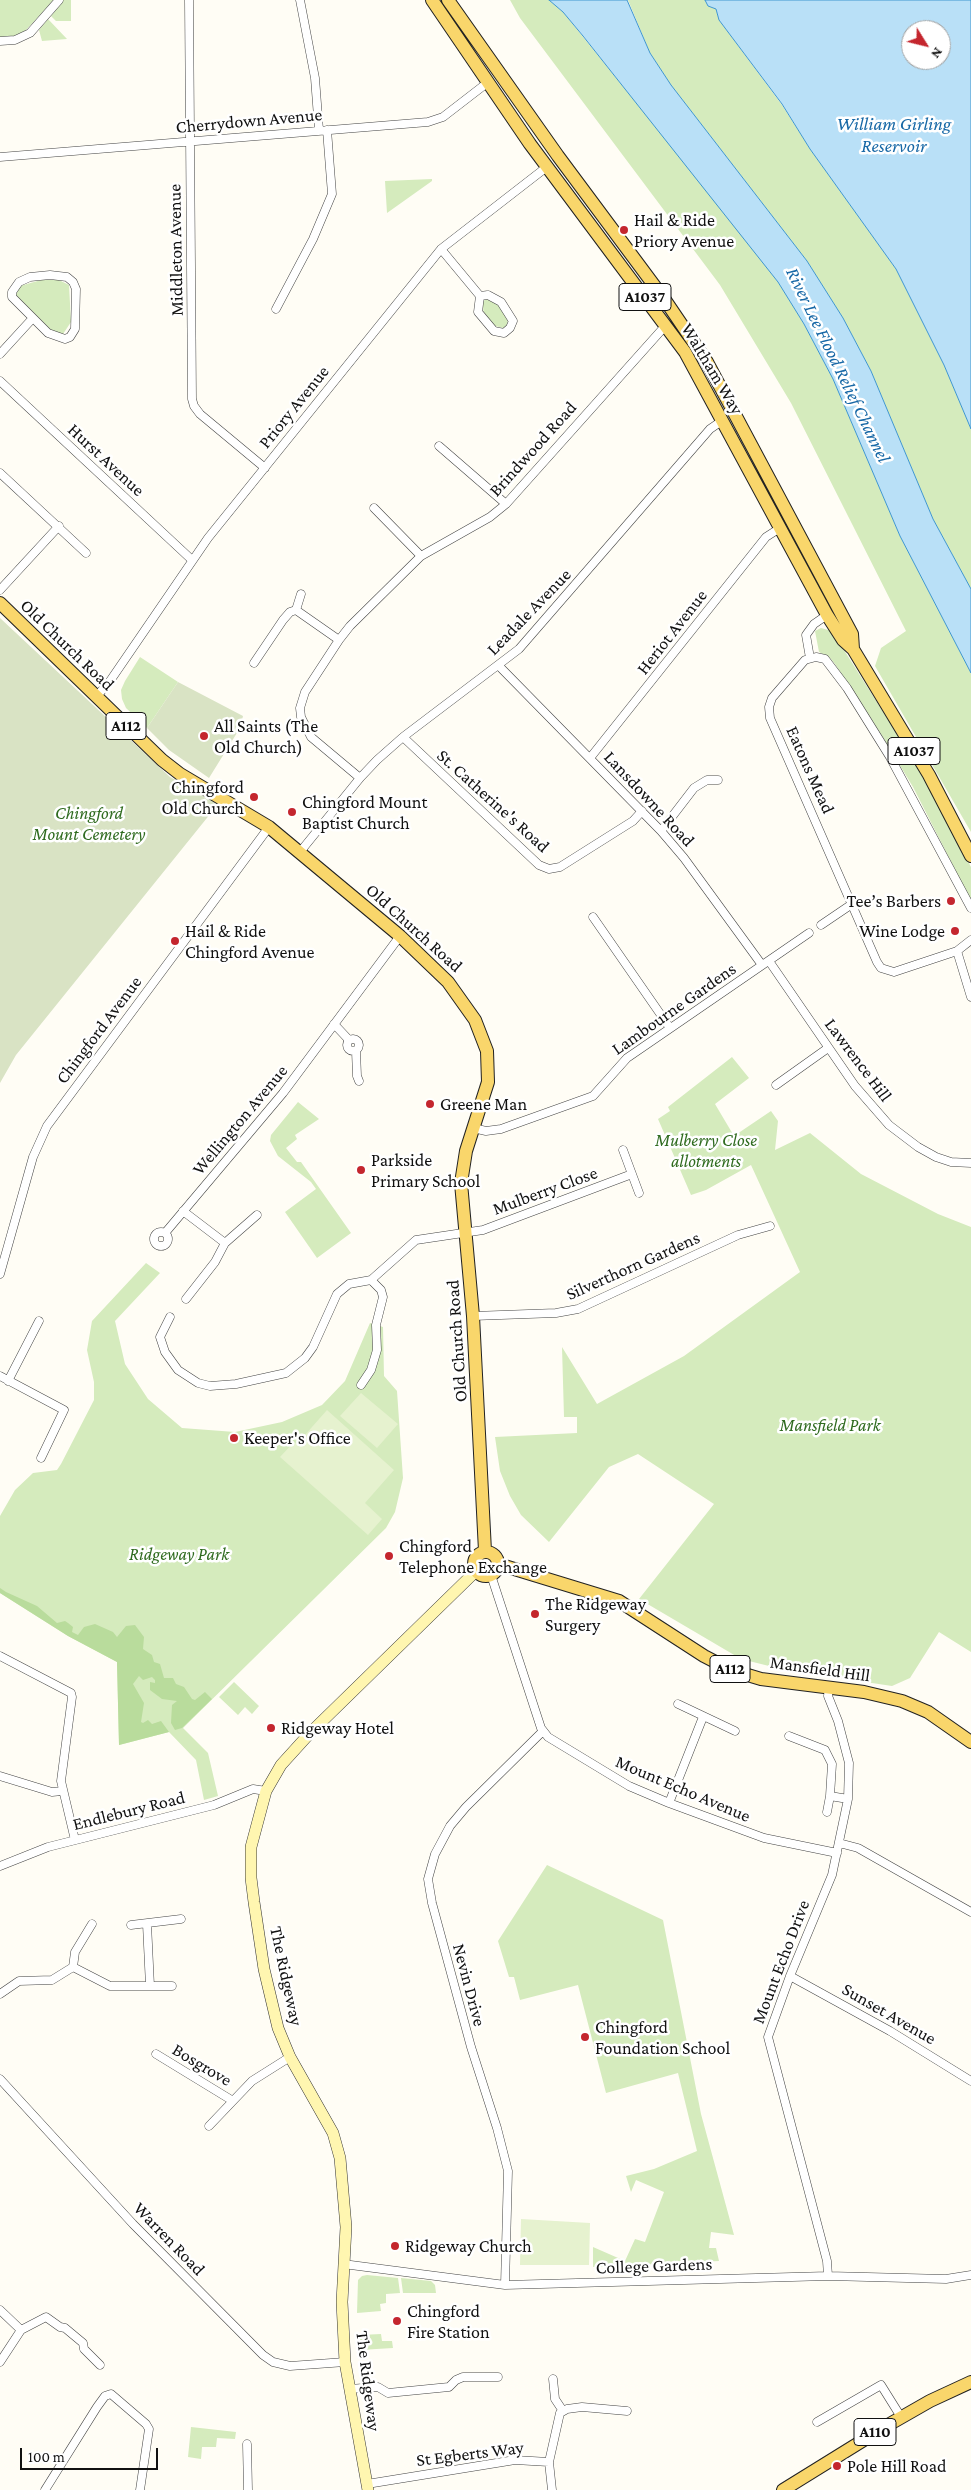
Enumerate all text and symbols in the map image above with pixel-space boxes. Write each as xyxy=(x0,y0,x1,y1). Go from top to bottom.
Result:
north arrow xyxy=(901,20,951,70)
text: N xyxy=(928,45,947,62)
street label: Cherrydown Avenue xyxy=(175,104,323,138)
water label: William Girling Reservoir xyxy=(837,113,951,157)
street label: Middleton Avenue xyxy=(164,184,188,316)
place label: Hail & Ride Priory Avenue xyxy=(634,209,734,252)
marker: Hail & Ride Priory Avenue xyxy=(618,224,630,236)
water label: River Lee Flood Relief Channel xyxy=(781,264,895,466)
road number: A1037 xyxy=(619,284,671,310)
street label: Waltham Way xyxy=(676,319,748,419)
street label: Priory Avenue xyxy=(254,361,334,453)
street label: Brindwood Road xyxy=(485,397,581,501)
street label: Hurst Avenue xyxy=(63,419,149,501)
street label: Leadale Avenue xyxy=(482,564,576,660)
street label: Heriot Avenue xyxy=(632,585,712,679)
street label: Old Church Road xyxy=(15,595,119,695)
road number: A112 xyxy=(106,712,146,739)
place label: All Saints (The Old Church) xyxy=(214,715,318,758)
street label: Eatons Mead xyxy=(781,723,839,817)
marker: All Saints (The Old Church) xyxy=(198,730,210,742)
road number: A1037 xyxy=(888,738,940,764)
street label: St. Catherine's Road xyxy=(432,745,554,857)
street label: Lansdowne Road xyxy=(599,747,699,851)
place label: Chingford Old Church xyxy=(161,776,244,819)
marker: Chingford Old Church xyxy=(248,791,260,803)
place label: Chingford Mount Baptist Church xyxy=(302,791,427,834)
park label: Chingford Mount Cemetery xyxy=(32,802,146,844)
marker: Chingford Mount Baptist Church xyxy=(286,806,298,818)
street label: Old Church Road xyxy=(361,879,467,977)
place label: Tee’s Barbers xyxy=(846,890,941,912)
marker: Tee’s Barbers xyxy=(945,895,957,907)
place label: Hail & Ride Chingford Avenue xyxy=(185,920,314,962)
place label: Wine Lodge xyxy=(859,920,945,942)
marker: Wine Lodge xyxy=(949,925,961,937)
marker: Hail & Ride Chingford Avenue xyxy=(169,935,181,947)
street label: Lambourne Gardens xyxy=(608,958,740,1060)
street label: Chingford Avenue xyxy=(51,972,147,1088)
street label: Lawrence Hill xyxy=(820,1014,896,1106)
street label: Wellington Avenue xyxy=(188,1061,292,1179)
place label: Greene Man xyxy=(440,1093,527,1115)
marker: Greene Man xyxy=(424,1098,436,1110)
park label: Mulberry Close allotments xyxy=(655,1129,757,1172)
place label: Parkside Primary School xyxy=(371,1149,480,1192)
street label: Mulberry Close xyxy=(490,1162,600,1220)
marker: Parkside Primary School xyxy=(355,1164,367,1176)
street label: Silverthorn Gardens xyxy=(563,1227,703,1305)
street label: Old Church Road xyxy=(442,1279,472,1403)
park label: Mansfield Park xyxy=(779,1414,881,1436)
place label: Keeper's Office xyxy=(244,1427,351,1449)
marker: Keeper's Office xyxy=(228,1432,240,1444)
place label: Chingford Telephone Exchange xyxy=(399,1535,547,1578)
park label: Ridgeway Park xyxy=(129,1543,229,1565)
marker: Chingford Telephone Exchange xyxy=(383,1550,395,1562)
place label: The Ridgeway Surgery xyxy=(545,1593,646,1636)
marker: The Ridgeway Surgery xyxy=(529,1608,541,1620)
street label: Mansfield Hill xyxy=(768,1651,872,1687)
road number: A112 xyxy=(710,1656,750,1682)
place label: Ridgeway Hotel xyxy=(281,1717,394,1739)
marker: Ridgeway Hotel xyxy=(265,1722,277,1734)
street label: Mount Echo Avenue xyxy=(612,1751,754,1827)
street label: Endlebury Road xyxy=(71,1787,187,1835)
street label: Mount Echo Drive xyxy=(747,1897,815,2027)
street label: The Ridgeway xyxy=(265,1924,307,2028)
street label: Nevin Drive xyxy=(448,1941,490,2029)
street label: Sunset Avenue xyxy=(838,1978,940,2050)
place label: Chingford Foundation School xyxy=(595,2016,730,2058)
marker: Chingford Foundation School xyxy=(579,2031,591,2043)
street label: Bosgrove xyxy=(168,2039,236,2091)
street label: Warren Road xyxy=(129,2198,209,2280)
place label: Ridgeway Church xyxy=(405,2235,532,2257)
marker: Ridgeway Church xyxy=(389,2240,401,2252)
street label: College Gardens xyxy=(595,2253,713,2279)
place label: Chingford Fire Station xyxy=(407,2300,490,2342)
marker: Chingford Fire Station xyxy=(391,2315,403,2327)
street label: The Ridgeway xyxy=(351,2330,385,2432)
road number: A110 xyxy=(854,2418,896,2446)
street label: St Egberts Way xyxy=(415,2437,525,2471)
scale bar xyxy=(22,2438,160,2470)
text: 100 m xyxy=(28,2449,65,2465)
place label: Pole Hill Road xyxy=(847,2455,946,2477)
marker: Pole Hill Road xyxy=(831,2460,843,2472)

